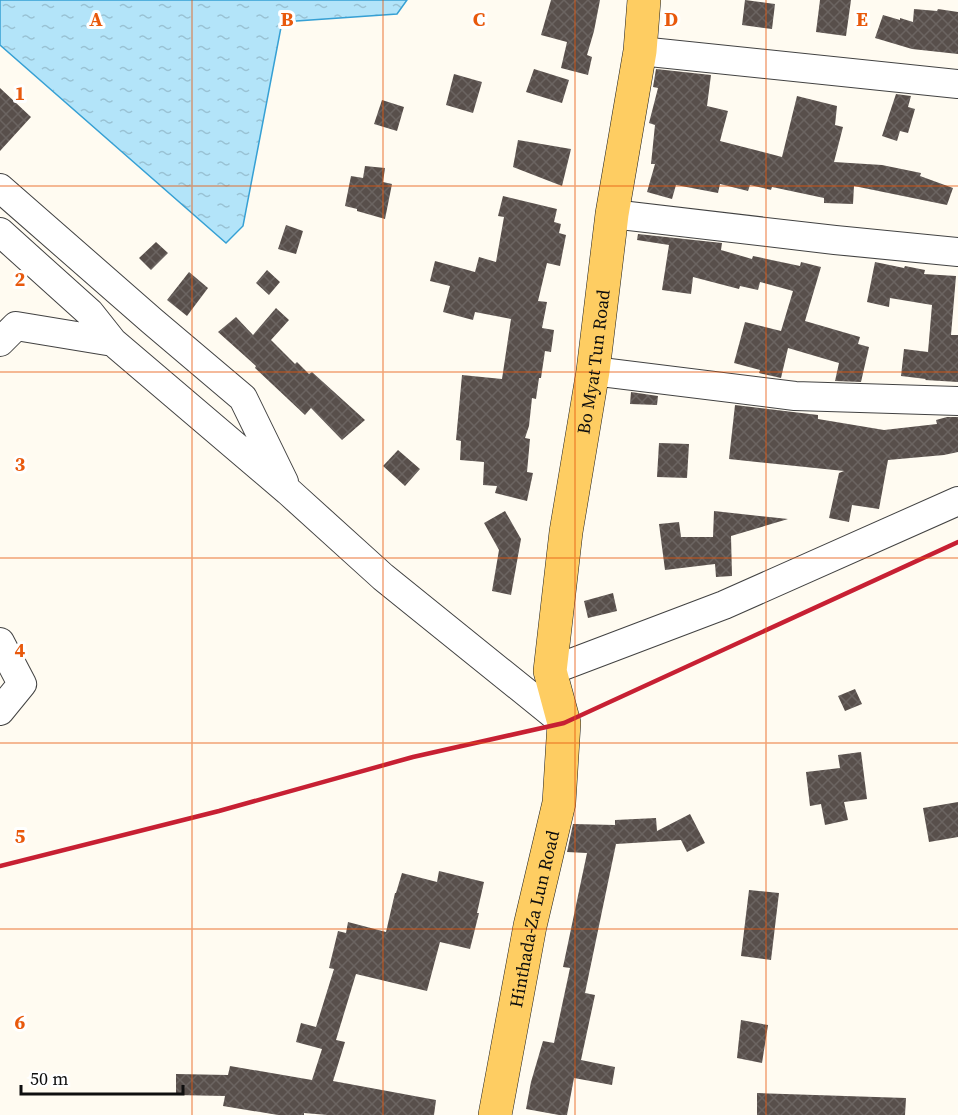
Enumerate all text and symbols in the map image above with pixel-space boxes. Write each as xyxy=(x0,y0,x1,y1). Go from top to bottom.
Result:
text: A xyxy=(89,5,103,33)
text: B xyxy=(280,5,294,33)
text: C xyxy=(473,5,485,33)
text: D xyxy=(664,5,678,33)
text: E xyxy=(856,5,868,33)
text: 1 xyxy=(15,79,25,107)
text: 2 xyxy=(15,265,26,293)
street label: Bo Myat Tun Road xyxy=(570,288,615,436)
text: 3 xyxy=(15,450,26,478)
text: 4 xyxy=(15,636,26,664)
text: 5 xyxy=(15,822,26,850)
street label: Hinthada-Za Lun Road xyxy=(503,828,565,1009)
text: 6 xyxy=(15,1008,26,1036)
scale bar xyxy=(21,1058,183,1096)
text: 50 m xyxy=(30,1066,68,1091)

